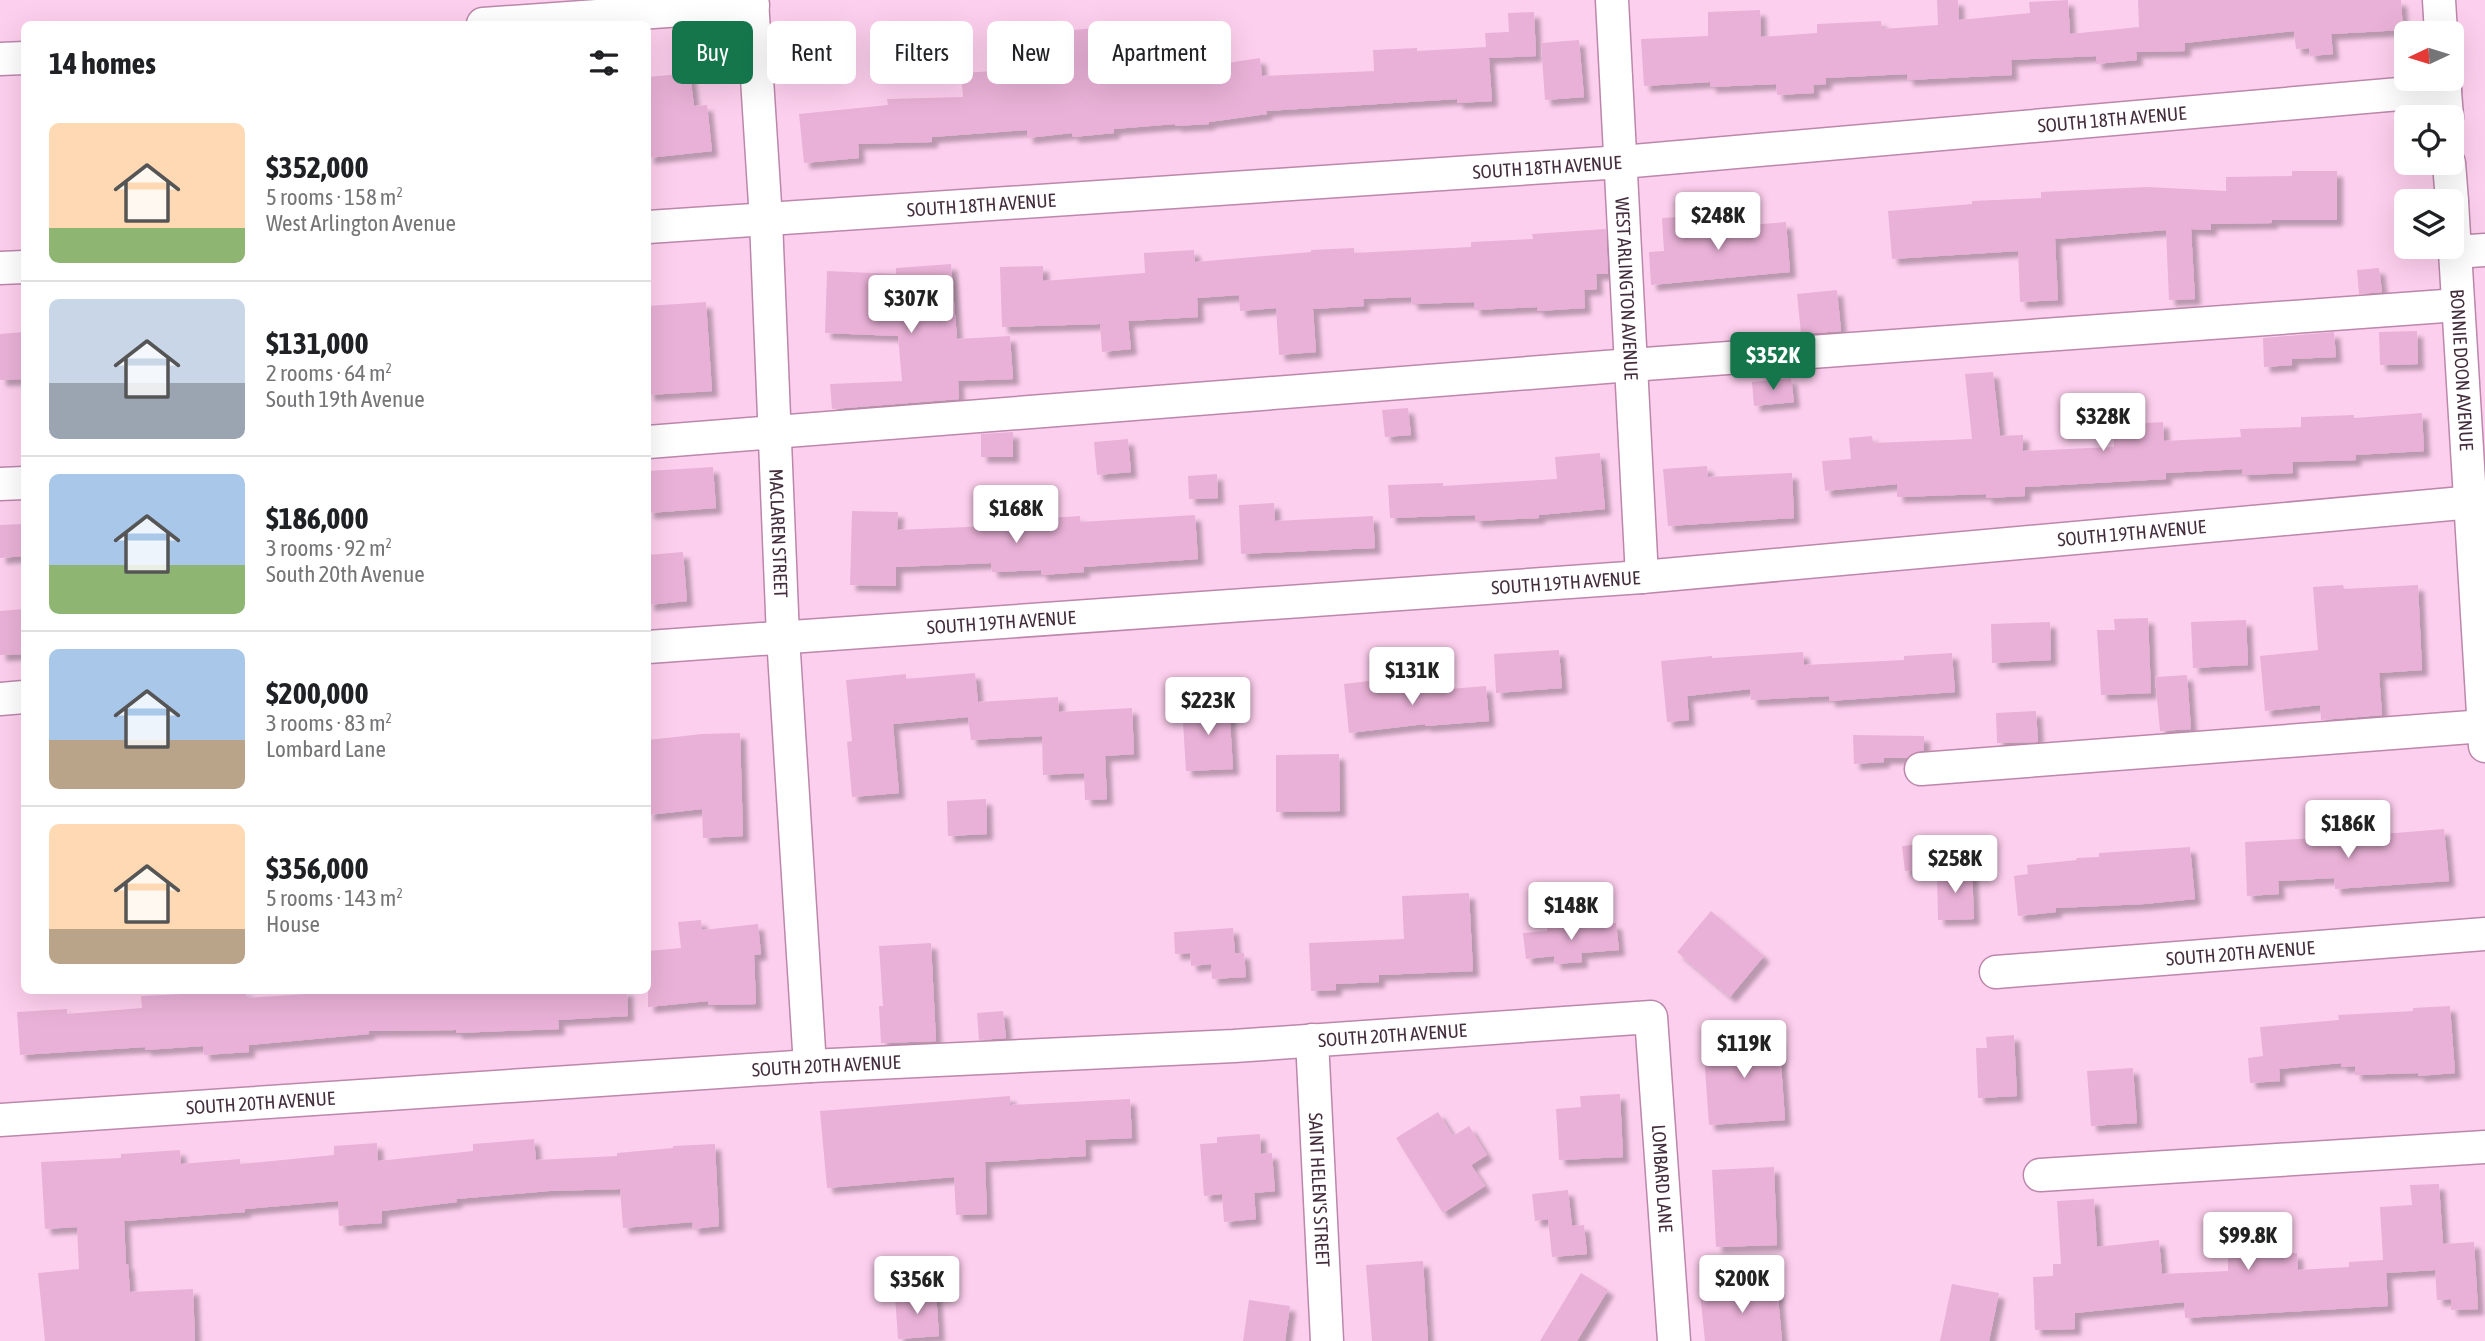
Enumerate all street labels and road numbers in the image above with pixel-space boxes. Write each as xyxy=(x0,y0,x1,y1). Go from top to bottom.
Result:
street label: SOUTH 18TH AVENUE xyxy=(2037,102,2187,137)
street label: SOUTH 18TH AVENUE xyxy=(1472,151,1622,183)
street label: SOUTH 18TH AVENUE xyxy=(906,189,1056,221)
street label: WEST ARLINGTON AVENUE xyxy=(1611,197,1643,381)
street label: BONNIE DOON AVENUE xyxy=(2446,288,2478,451)
street label: MACLAREN STREET xyxy=(765,468,792,599)
street label: SOUTH 19TH AVENUE xyxy=(2056,515,2207,551)
street label: SOUTH 19TH AVENUE xyxy=(1491,566,1641,599)
street label: SOUTH 19TH AVENUE xyxy=(926,606,1076,638)
street label: SOUTH 20TH AVENUE xyxy=(2165,936,2315,970)
street label: SOUTH 20TH AVENUE xyxy=(1317,1019,1467,1051)
street label: SOUTH 20TH AVENUE xyxy=(751,1051,901,1081)
street label: SOUTH 20TH AVENUE xyxy=(185,1087,336,1119)
street label: SAINT HELEN'S STREET xyxy=(1305,1112,1334,1268)
street label: LOMBARD LANE xyxy=(1648,1124,1677,1233)

